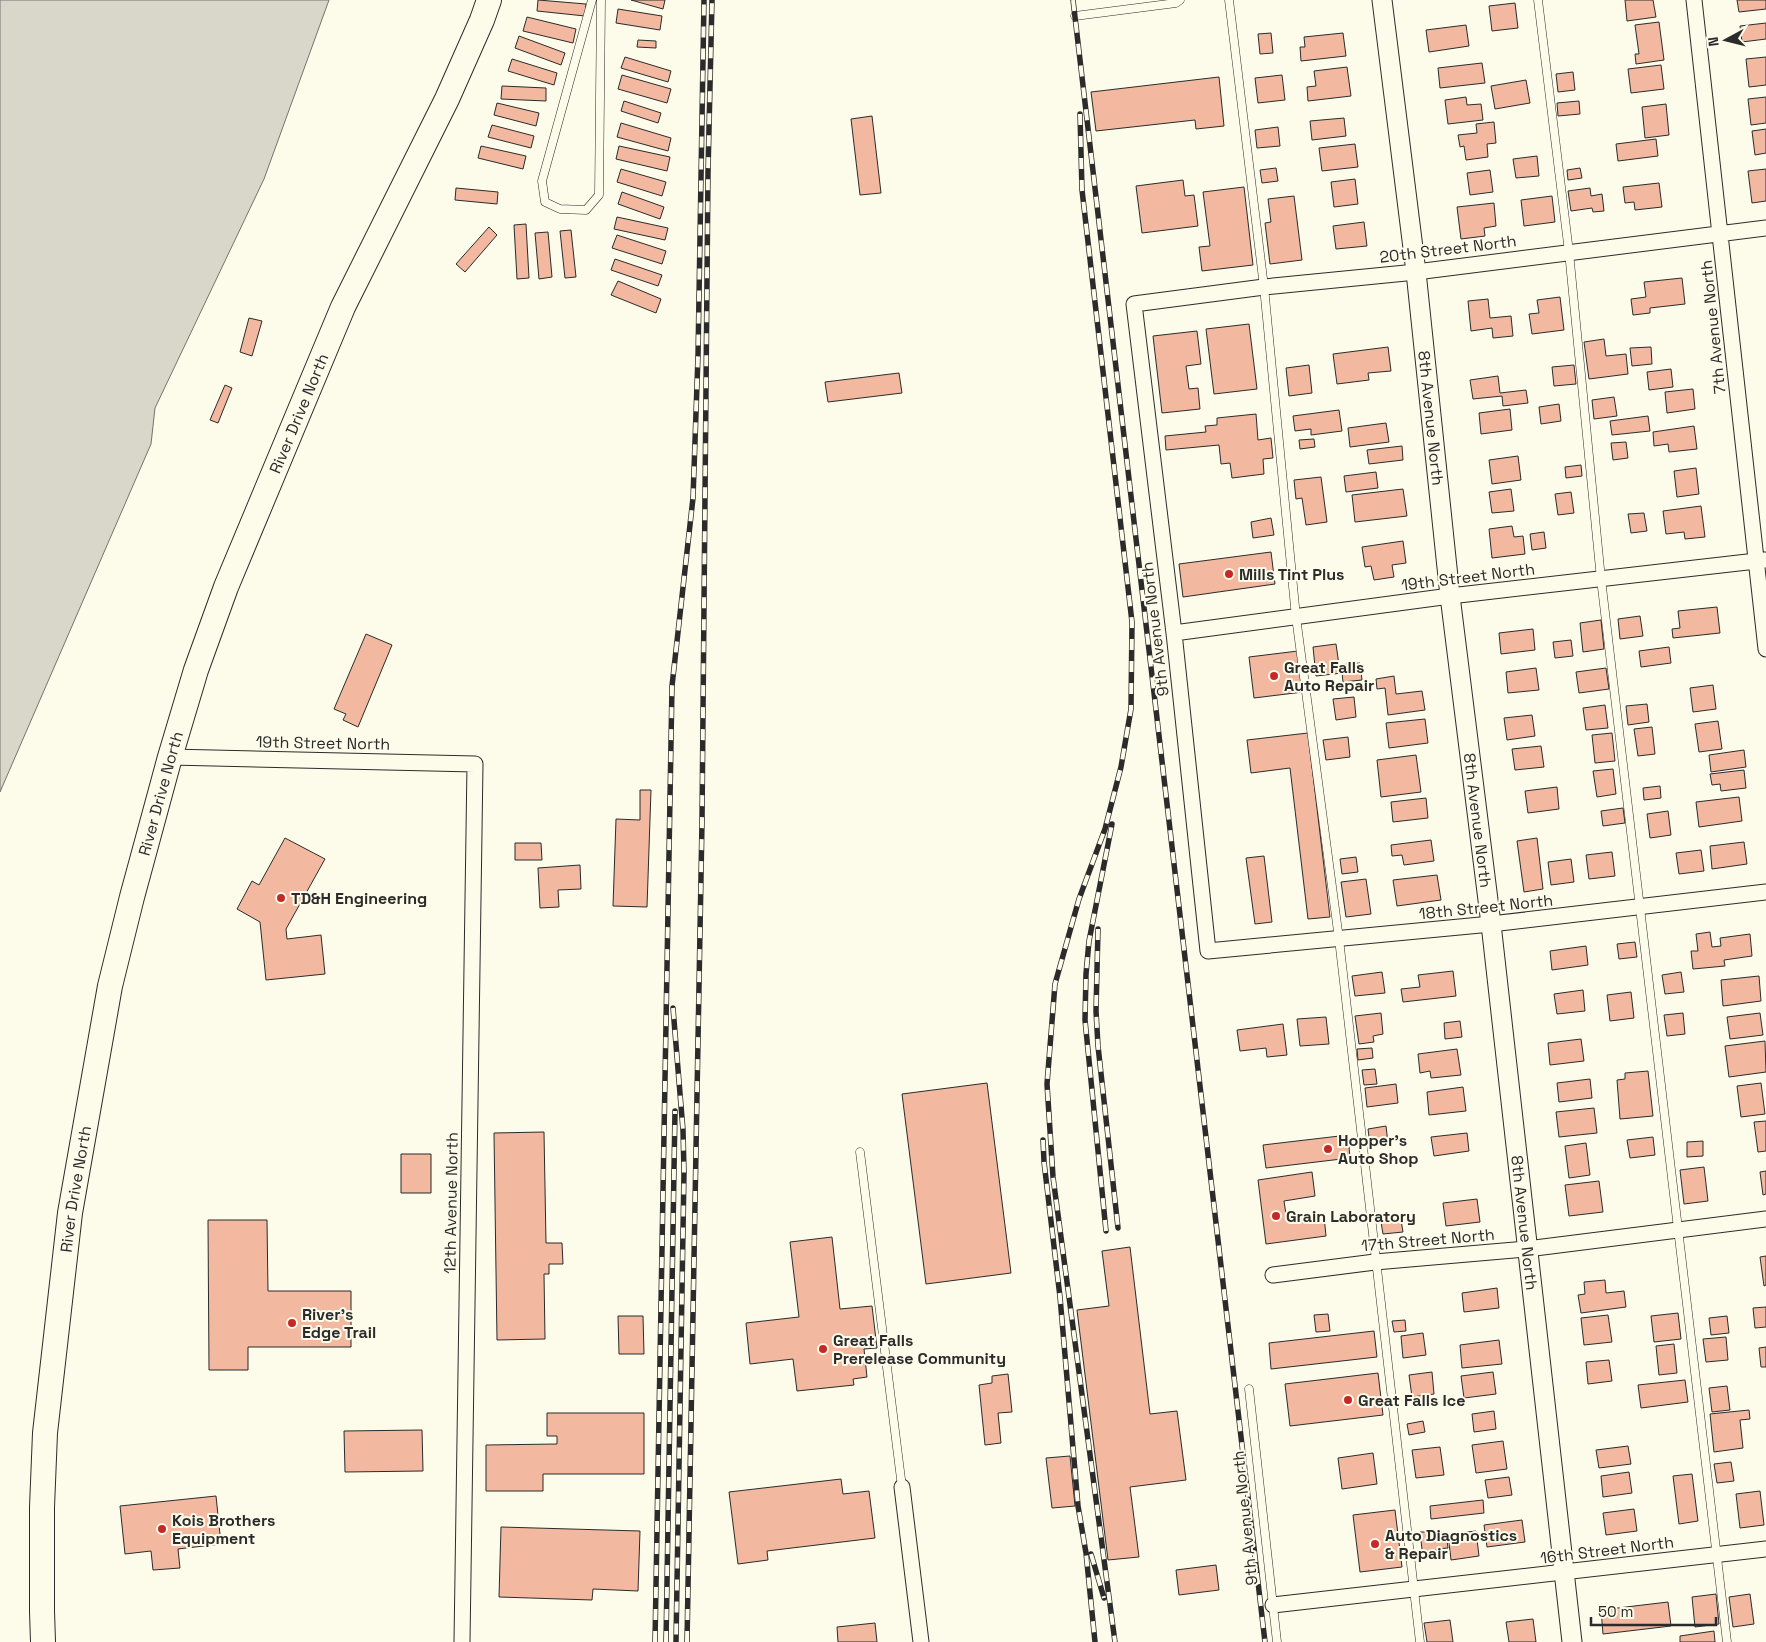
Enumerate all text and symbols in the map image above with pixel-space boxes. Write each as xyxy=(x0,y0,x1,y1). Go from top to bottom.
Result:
north arrow xyxy=(1701,15,1751,65)
text: N xyxy=(1704,36,1723,47)
street label: 20th Street North xyxy=(1378,230,1518,268)
street label: 7th Avenue North xyxy=(1696,259,1730,395)
street label: River Drive North xyxy=(264,350,333,477)
street label: 8th Avenue North xyxy=(1414,350,1449,487)
street label: 19th Street North xyxy=(1400,558,1536,596)
street label: 9th Avenue North xyxy=(1136,561,1174,697)
place label: Mills Tint Plus xyxy=(1239,564,1344,585)
marker: Mills Tint Plus xyxy=(1223,568,1235,580)
place label: Great Falls Auto Repair xyxy=(1284,657,1374,696)
marker: Great Falls Auto Repair xyxy=(1268,670,1280,682)
street label: River Drive North xyxy=(133,729,188,858)
street label: 19th Street North xyxy=(256,731,390,755)
street label: 8th Avenue North xyxy=(1459,752,1497,889)
place label: TD&H Engineering xyxy=(291,888,427,909)
street label: 18th Street North xyxy=(1418,890,1554,924)
marker: TD&H Engineering xyxy=(275,892,287,904)
street label: River Drive North xyxy=(55,1124,96,1254)
place label: Hopper's Auto Shop xyxy=(1338,1130,1418,1169)
street label: 12th Avenue North xyxy=(439,1132,463,1274)
marker: Hopper's Auto Shop xyxy=(1322,1143,1334,1155)
street label: 8th Avenue North xyxy=(1507,1154,1543,1291)
place label: Grain Laboratory xyxy=(1286,1206,1416,1227)
marker: Grain Laboratory xyxy=(1270,1210,1282,1222)
street label: 17th Street North xyxy=(1360,1224,1496,1256)
place label: River's Edge Trail xyxy=(302,1304,376,1343)
marker: River's Edge Trail xyxy=(286,1317,298,1329)
place label: Great Falls Prerelease Community xyxy=(833,1330,1006,1369)
marker: Great Falls Prerelease Community xyxy=(817,1343,829,1355)
place label: Great Falls Ice xyxy=(1358,1390,1465,1411)
marker: Great Falls Ice xyxy=(1342,1394,1354,1406)
street label: 9th Avenue North xyxy=(1227,1450,1263,1586)
place label: Kois Brothers Equipment xyxy=(172,1510,275,1549)
marker: Kois Brothers Equipment xyxy=(156,1523,168,1535)
place label: Auto Diagnostics & Repair xyxy=(1385,1525,1517,1564)
street label: 16th Street North xyxy=(1539,1531,1675,1569)
marker: Auto Diagnostics & Repair xyxy=(1369,1538,1381,1550)
scale bar xyxy=(1591,1594,1716,1626)
text: 50 m xyxy=(1598,1602,1633,1621)

